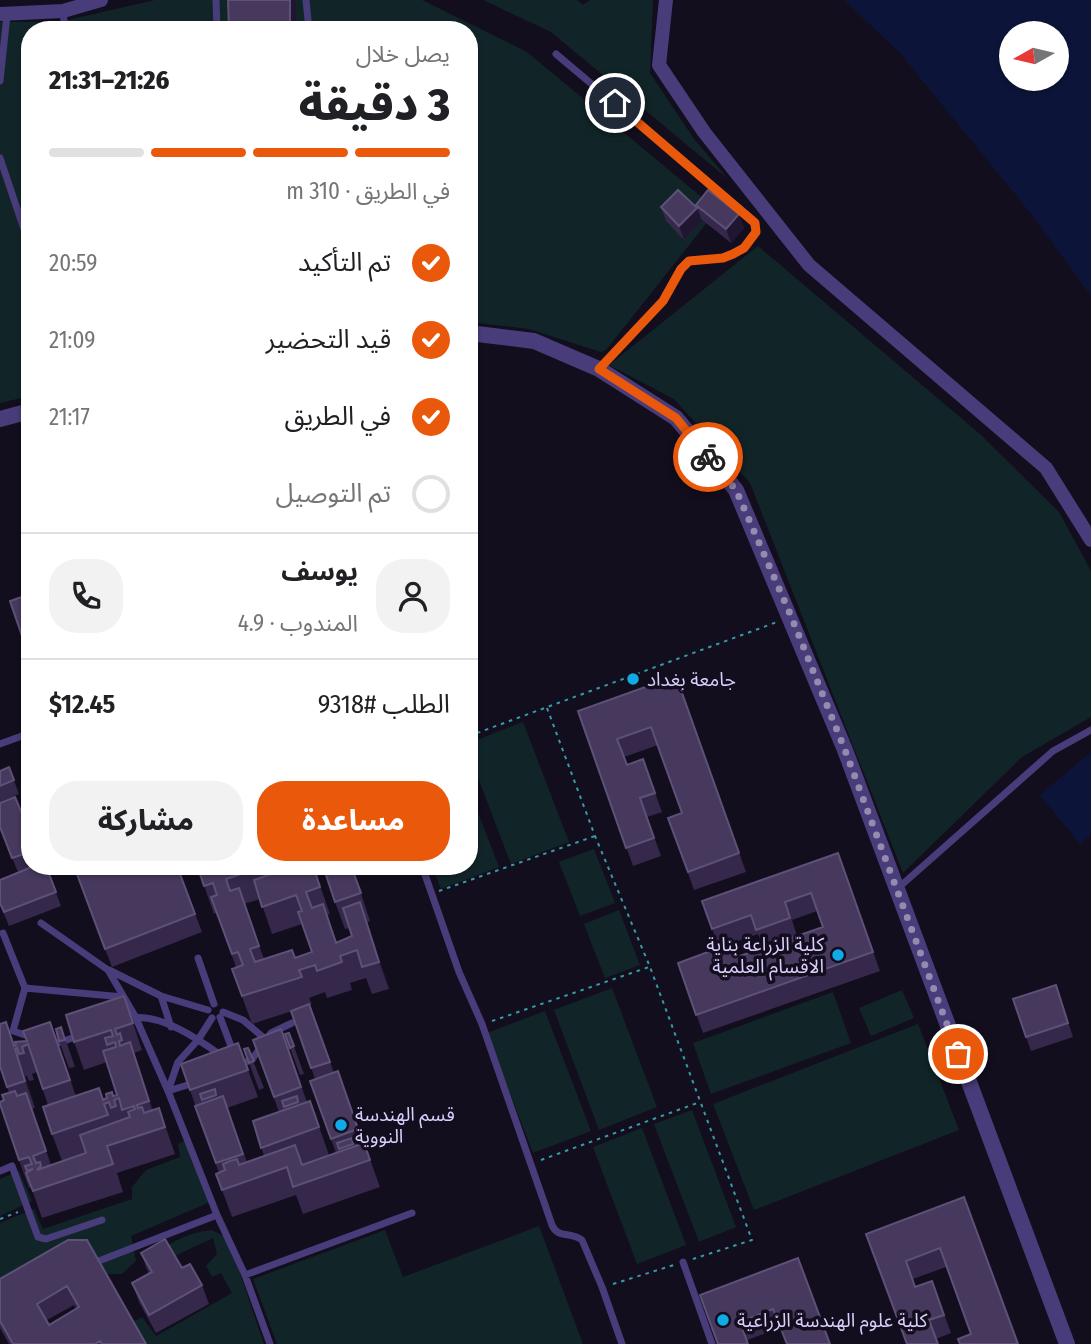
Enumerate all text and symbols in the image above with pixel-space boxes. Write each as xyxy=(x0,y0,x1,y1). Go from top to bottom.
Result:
north arrow xyxy=(999,21,1069,91)
map controls xyxy=(999,21,1069,91)
text: يصل خلال xyxy=(356,40,450,68)
text: 21:26–21:31 xyxy=(49,65,169,96)
pin xyxy=(585,73,645,133)
text: 3 دقيقة xyxy=(299,77,450,132)
icon: home xyxy=(596,84,634,122)
text: في الطريق · 310 m xyxy=(286,177,450,205)
icon: check xyxy=(412,244,450,282)
text: تم التأكيد xyxy=(298,247,391,278)
text: 20:59 xyxy=(49,249,97,277)
icon: check xyxy=(412,321,450,359)
text: قيد التحضير xyxy=(266,324,391,355)
text: 21:09 xyxy=(49,326,95,354)
icon: check xyxy=(412,398,450,436)
text: في الطريق xyxy=(284,401,391,432)
text: 21:17 xyxy=(49,403,90,431)
courier xyxy=(673,422,743,492)
icon: bike xyxy=(689,438,727,476)
text: تم التوصيل xyxy=(275,478,391,509)
text: يوسف xyxy=(281,556,358,587)
button: phone xyxy=(49,559,123,633)
button: person xyxy=(376,559,450,633)
text: المندوب · 4.9 xyxy=(238,609,358,637)
place label: جامعة بغداد xyxy=(647,668,736,691)
marker: جامعة بغداد xyxy=(625,671,641,687)
text: $12.45 xyxy=(49,689,115,720)
text: الطلب #9318 xyxy=(318,689,450,720)
button: مشاركة xyxy=(49,781,243,861)
button: مساعدة xyxy=(257,781,450,861)
place label: كلية الزراعة بناية الاقسام العلمية xyxy=(706,933,825,981)
marker: كلية الزراعة بناية الاقسام العلمية xyxy=(830,947,846,963)
pin xyxy=(928,1024,988,1084)
icon: bag xyxy=(939,1035,977,1073)
place label: قسم الهندسة النووية xyxy=(355,1103,455,1148)
marker: قسم الهندسة النووية xyxy=(333,1117,349,1133)
place label: كلية علوم الهندسة الزراعية xyxy=(737,1309,929,1335)
marker: كلية علوم الهندسة الزراعية xyxy=(715,1312,731,1328)

